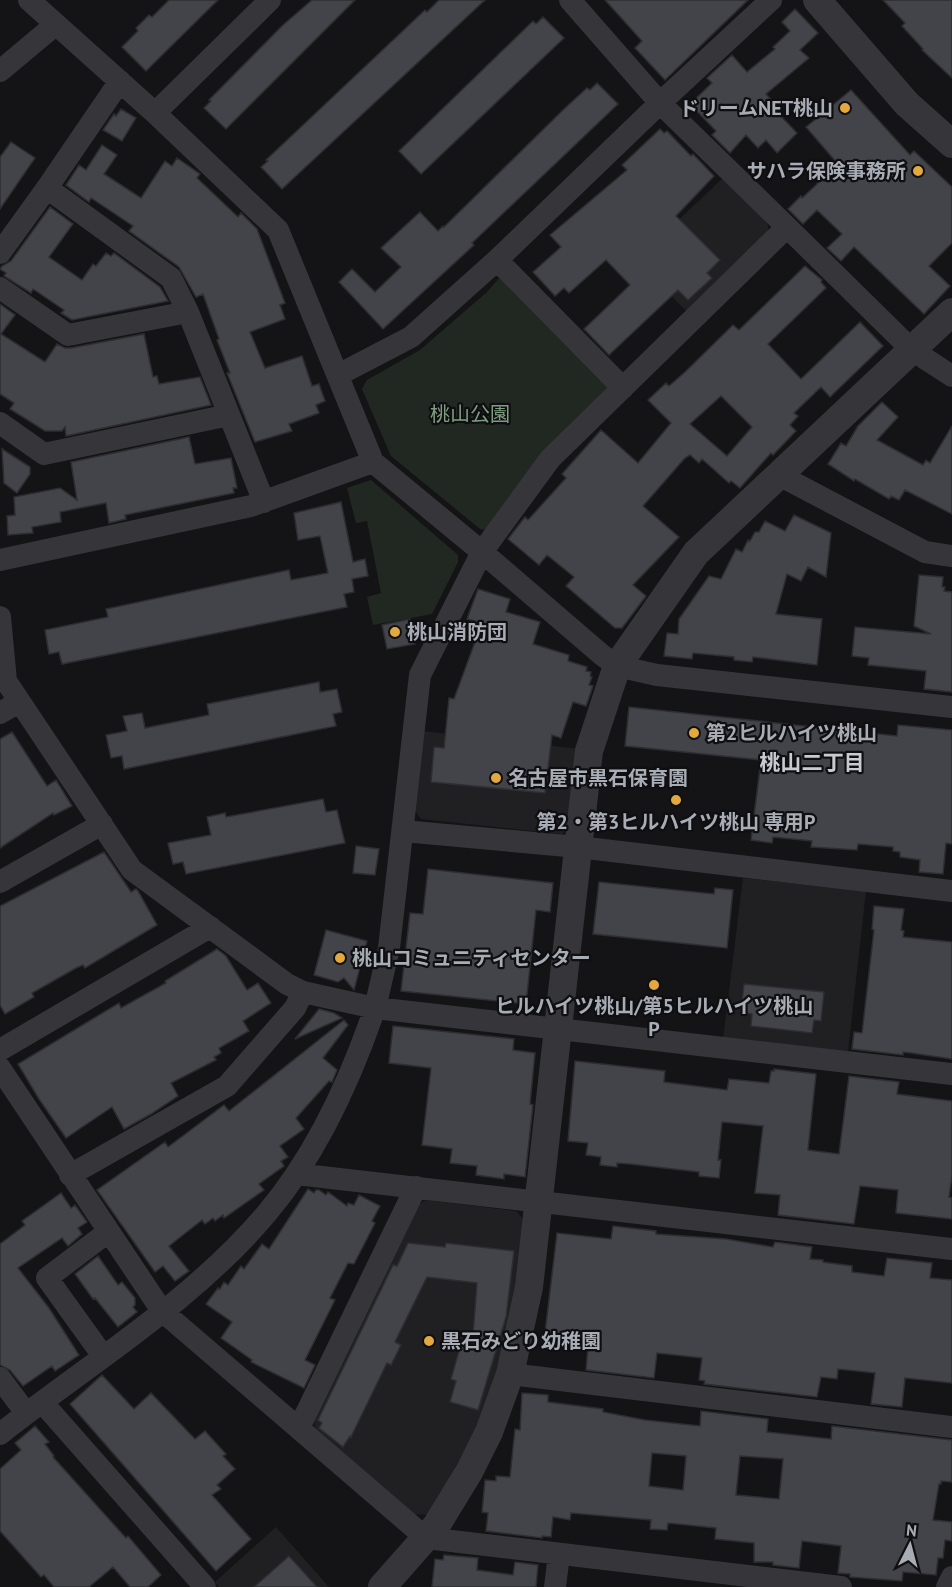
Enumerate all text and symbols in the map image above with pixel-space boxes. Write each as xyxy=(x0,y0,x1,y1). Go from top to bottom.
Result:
place label: ドリームNET桃山 xyxy=(679,95,833,121)
marker: ドリームNET桃山 xyxy=(838,101,852,115)
place label: サハラ保険事務所 xyxy=(747,158,906,184)
marker: サハラ保険事務所 xyxy=(911,164,925,178)
park label: 桃山公園 xyxy=(430,401,510,427)
place label: 桃山消防団 xyxy=(407,619,507,645)
marker: 桃山消防団 xyxy=(388,625,402,639)
place label: 第2ヒルハイツ桃山 xyxy=(706,720,877,746)
marker: 第2ヒルハイツ桃山 xyxy=(687,726,701,740)
district label: 桃山二丁目 xyxy=(760,749,865,776)
place label: 名古屋市黒石保育園 xyxy=(508,765,688,791)
marker: 名古屋市黒石保育園 xyxy=(489,771,503,785)
marker: 第2・第3ヒルハイツ桃山 専用P xyxy=(669,793,683,807)
place label: 第2・第3ヒルハイツ桃山 専用P xyxy=(537,809,815,835)
place label: 桃山コミュニティセンター xyxy=(352,945,591,971)
marker: 桃山コミュニティセンター xyxy=(333,951,347,965)
marker: ヒルハイツ桃山/第5ヒルハイツ桃山 P xyxy=(647,978,661,992)
place label: ヒルハイツ桃山/第5ヒルハイツ桃山 P xyxy=(495,993,813,1042)
place label: 黒石みどり幼稚園 xyxy=(441,1328,601,1354)
marker: 黒石みどり幼稚園 xyxy=(422,1334,436,1348)
north arrow xyxy=(880,1515,940,1575)
text: N xyxy=(905,1520,918,1541)

